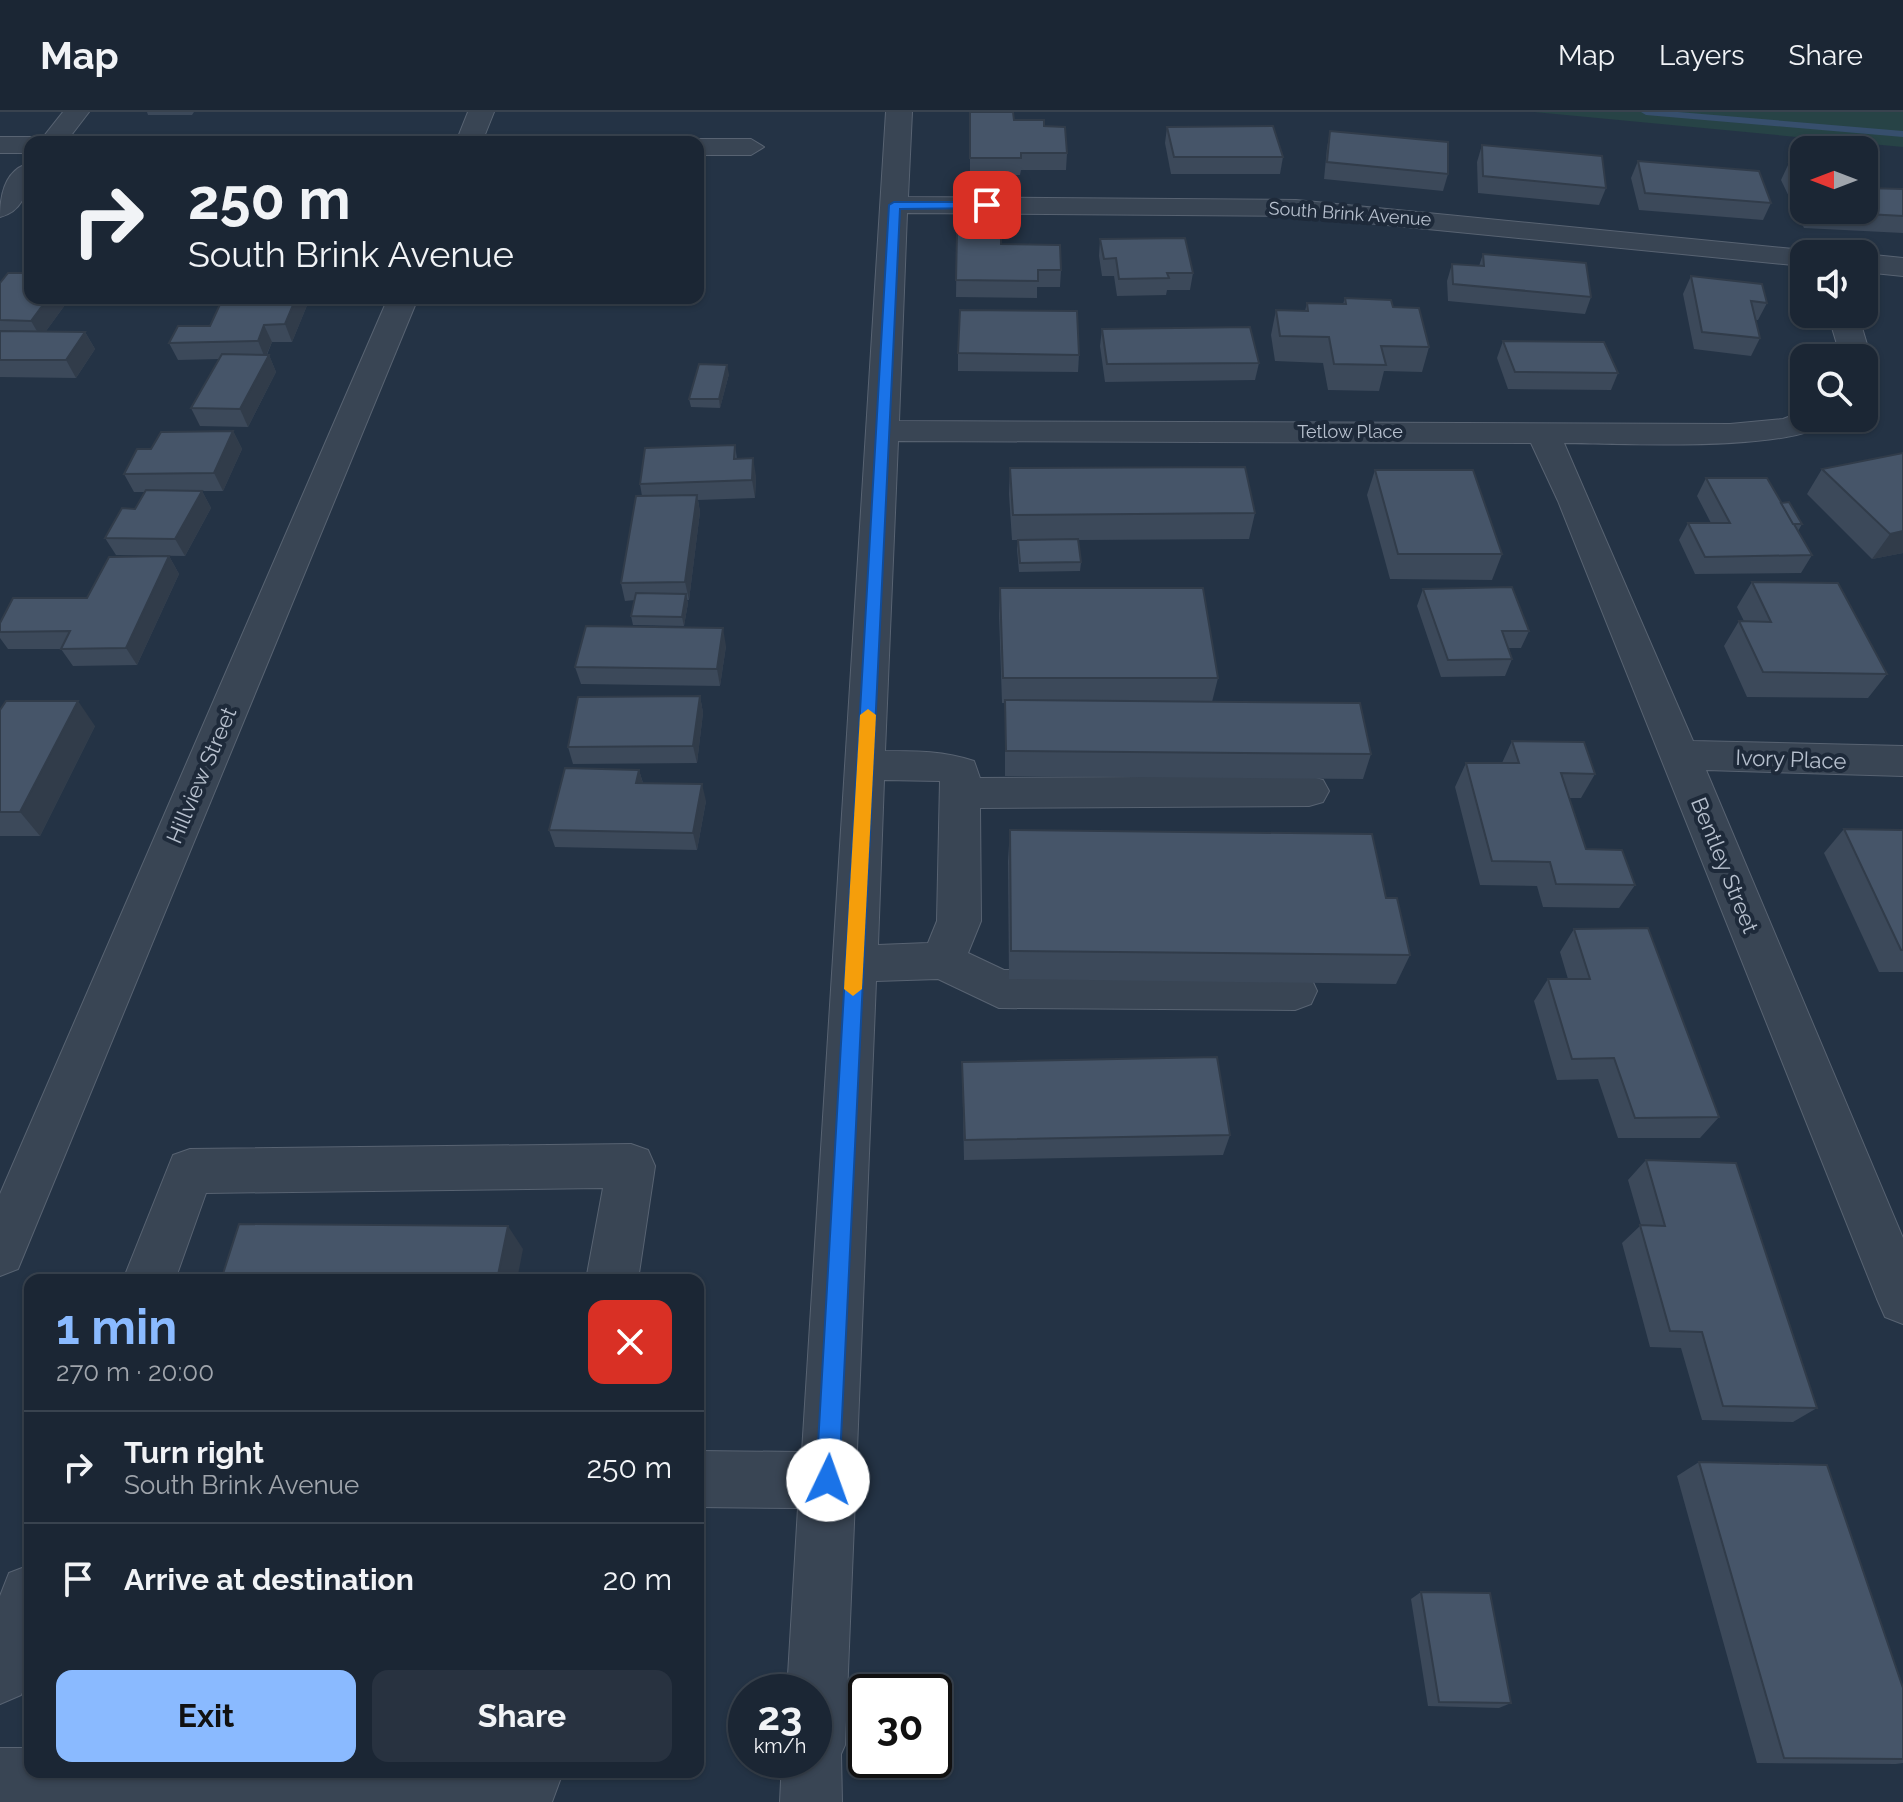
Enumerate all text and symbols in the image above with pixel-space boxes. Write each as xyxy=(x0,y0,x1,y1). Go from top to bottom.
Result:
text: Map xyxy=(40,33,119,78)
text: Map xyxy=(1558,39,1615,72)
text: Layers xyxy=(1659,39,1745,72)
text: Share xyxy=(1789,39,1863,72)
north arrow xyxy=(1790,136,1878,224)
map controls xyxy=(1790,136,1878,432)
text: 250 m xyxy=(188,166,351,232)
icon: right xyxy=(56,168,160,272)
pin xyxy=(953,171,1021,239)
icon: arrive xyxy=(965,183,1009,227)
street label: South Brink Avenue xyxy=(1268,197,1432,230)
text: South Brink Avenue xyxy=(188,233,514,275)
button: sound xyxy=(1790,240,1878,328)
button: search xyxy=(1790,344,1878,432)
street label: Tetlow Place xyxy=(1297,421,1403,442)
street label: Hillview Street xyxy=(161,702,242,847)
street label: Ivory Place xyxy=(1735,744,1847,774)
street label: Bentley Street xyxy=(1686,793,1764,937)
text: 1 min xyxy=(56,1299,177,1355)
button: close xyxy=(588,1300,672,1384)
text: 270 m · 20:00 xyxy=(56,1357,214,1387)
text: Turn right xyxy=(124,1435,264,1470)
position arrow xyxy=(786,1438,870,1522)
icon: right xyxy=(56,1445,100,1489)
text: 250 m xyxy=(586,1450,672,1485)
text: South Brink Avenue xyxy=(124,1470,359,1500)
icon: arrive xyxy=(56,1557,100,1601)
text: Arrive at destination xyxy=(124,1562,414,1597)
text: 20 m xyxy=(603,1562,672,1597)
button: Exit xyxy=(56,1670,356,1762)
button: Share xyxy=(372,1670,672,1762)
speed limit sign: 30 xyxy=(848,1674,952,1778)
text: 23 xyxy=(758,1692,802,1739)
text: km/h xyxy=(754,1734,806,1758)

